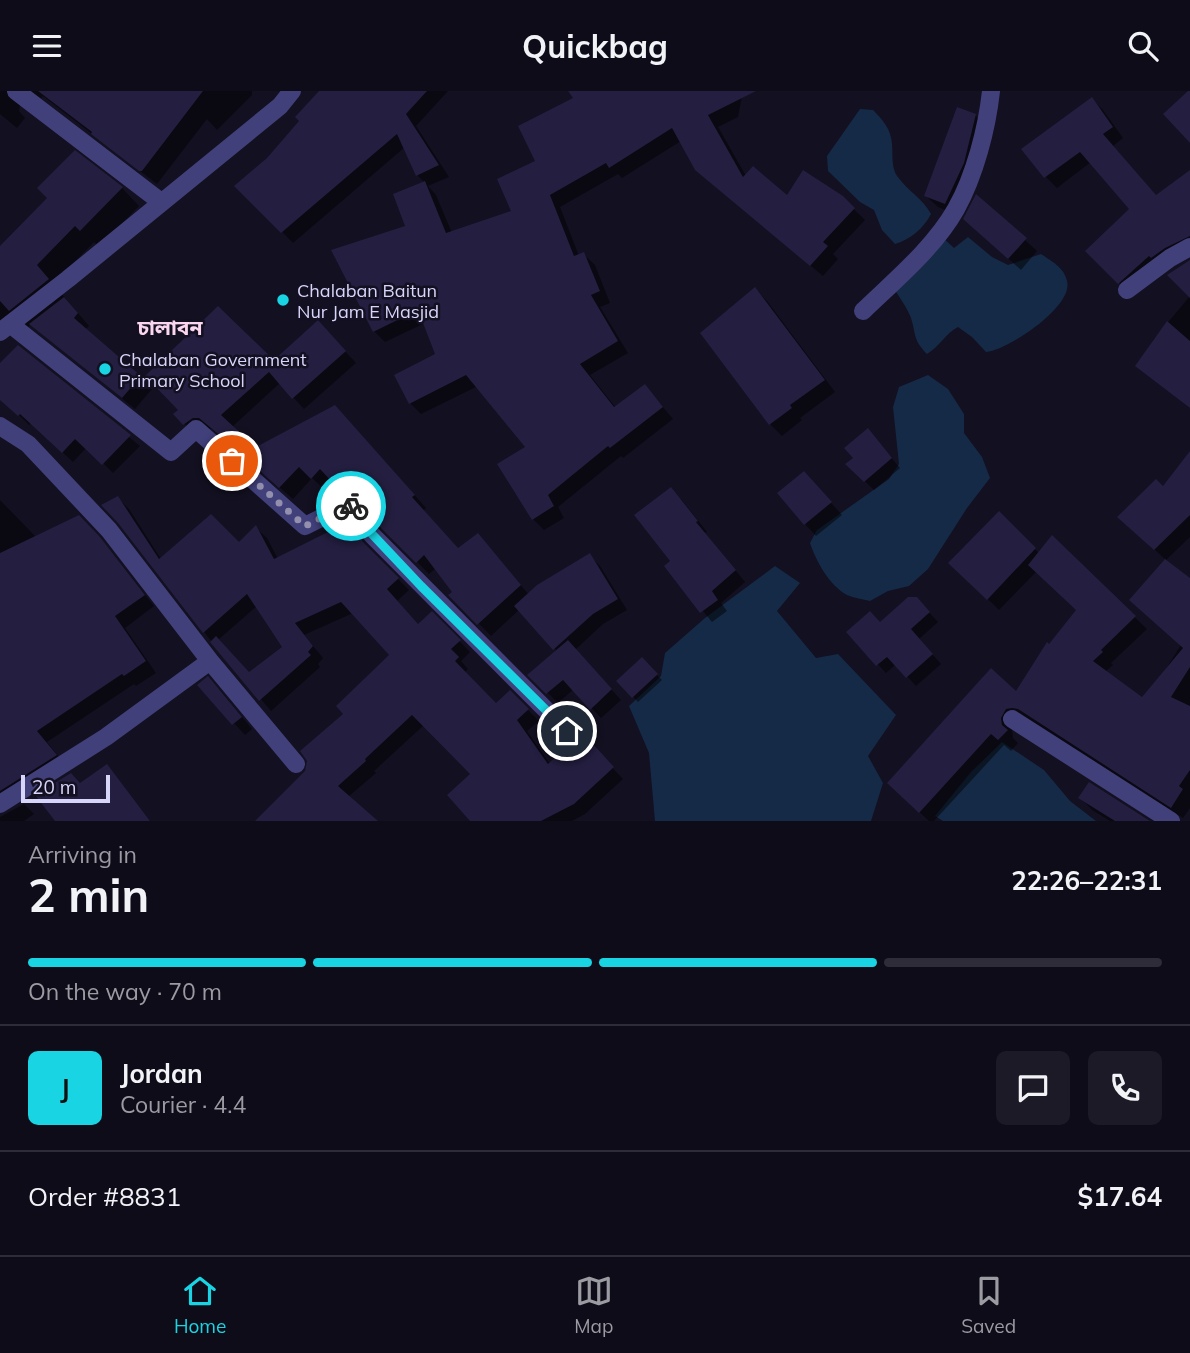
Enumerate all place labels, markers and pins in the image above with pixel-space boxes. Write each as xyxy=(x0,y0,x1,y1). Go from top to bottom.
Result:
place label: Chalaban Baitun Nur Jam E Masjid xyxy=(297,279,439,323)
marker: Chalaban Baitun Nur Jam E Masjid xyxy=(275,292,291,308)
place label: Chalaban Government Primary School xyxy=(119,348,307,392)
marker: Chalaban Government Primary School xyxy=(97,361,113,377)
pin xyxy=(202,431,262,491)
pin xyxy=(537,701,597,761)

